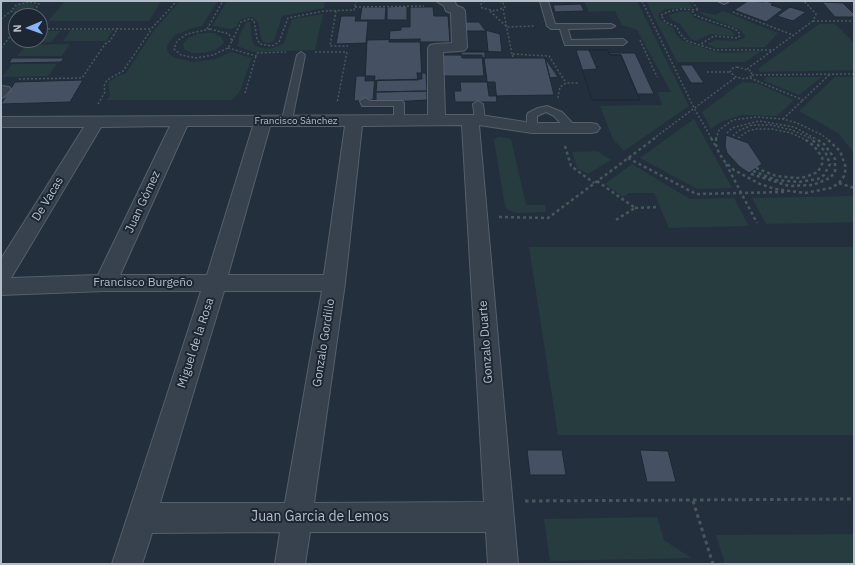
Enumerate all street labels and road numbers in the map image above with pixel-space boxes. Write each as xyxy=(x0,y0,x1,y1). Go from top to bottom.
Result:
street label: Francisco Sánchez xyxy=(255,115,337,127)
street label: Juan Gómez xyxy=(122,169,164,235)
street label: De Vacas xyxy=(29,174,67,224)
street label: Francisco Burgeño xyxy=(93,276,193,290)
street label: Miguel de la Rosa xyxy=(175,296,217,390)
street label: Gonzalo Gordillo xyxy=(310,298,338,388)
street label: Gonzalo Duarte xyxy=(476,300,496,384)
street label: Juan Garcia de Lemos xyxy=(251,509,389,525)

